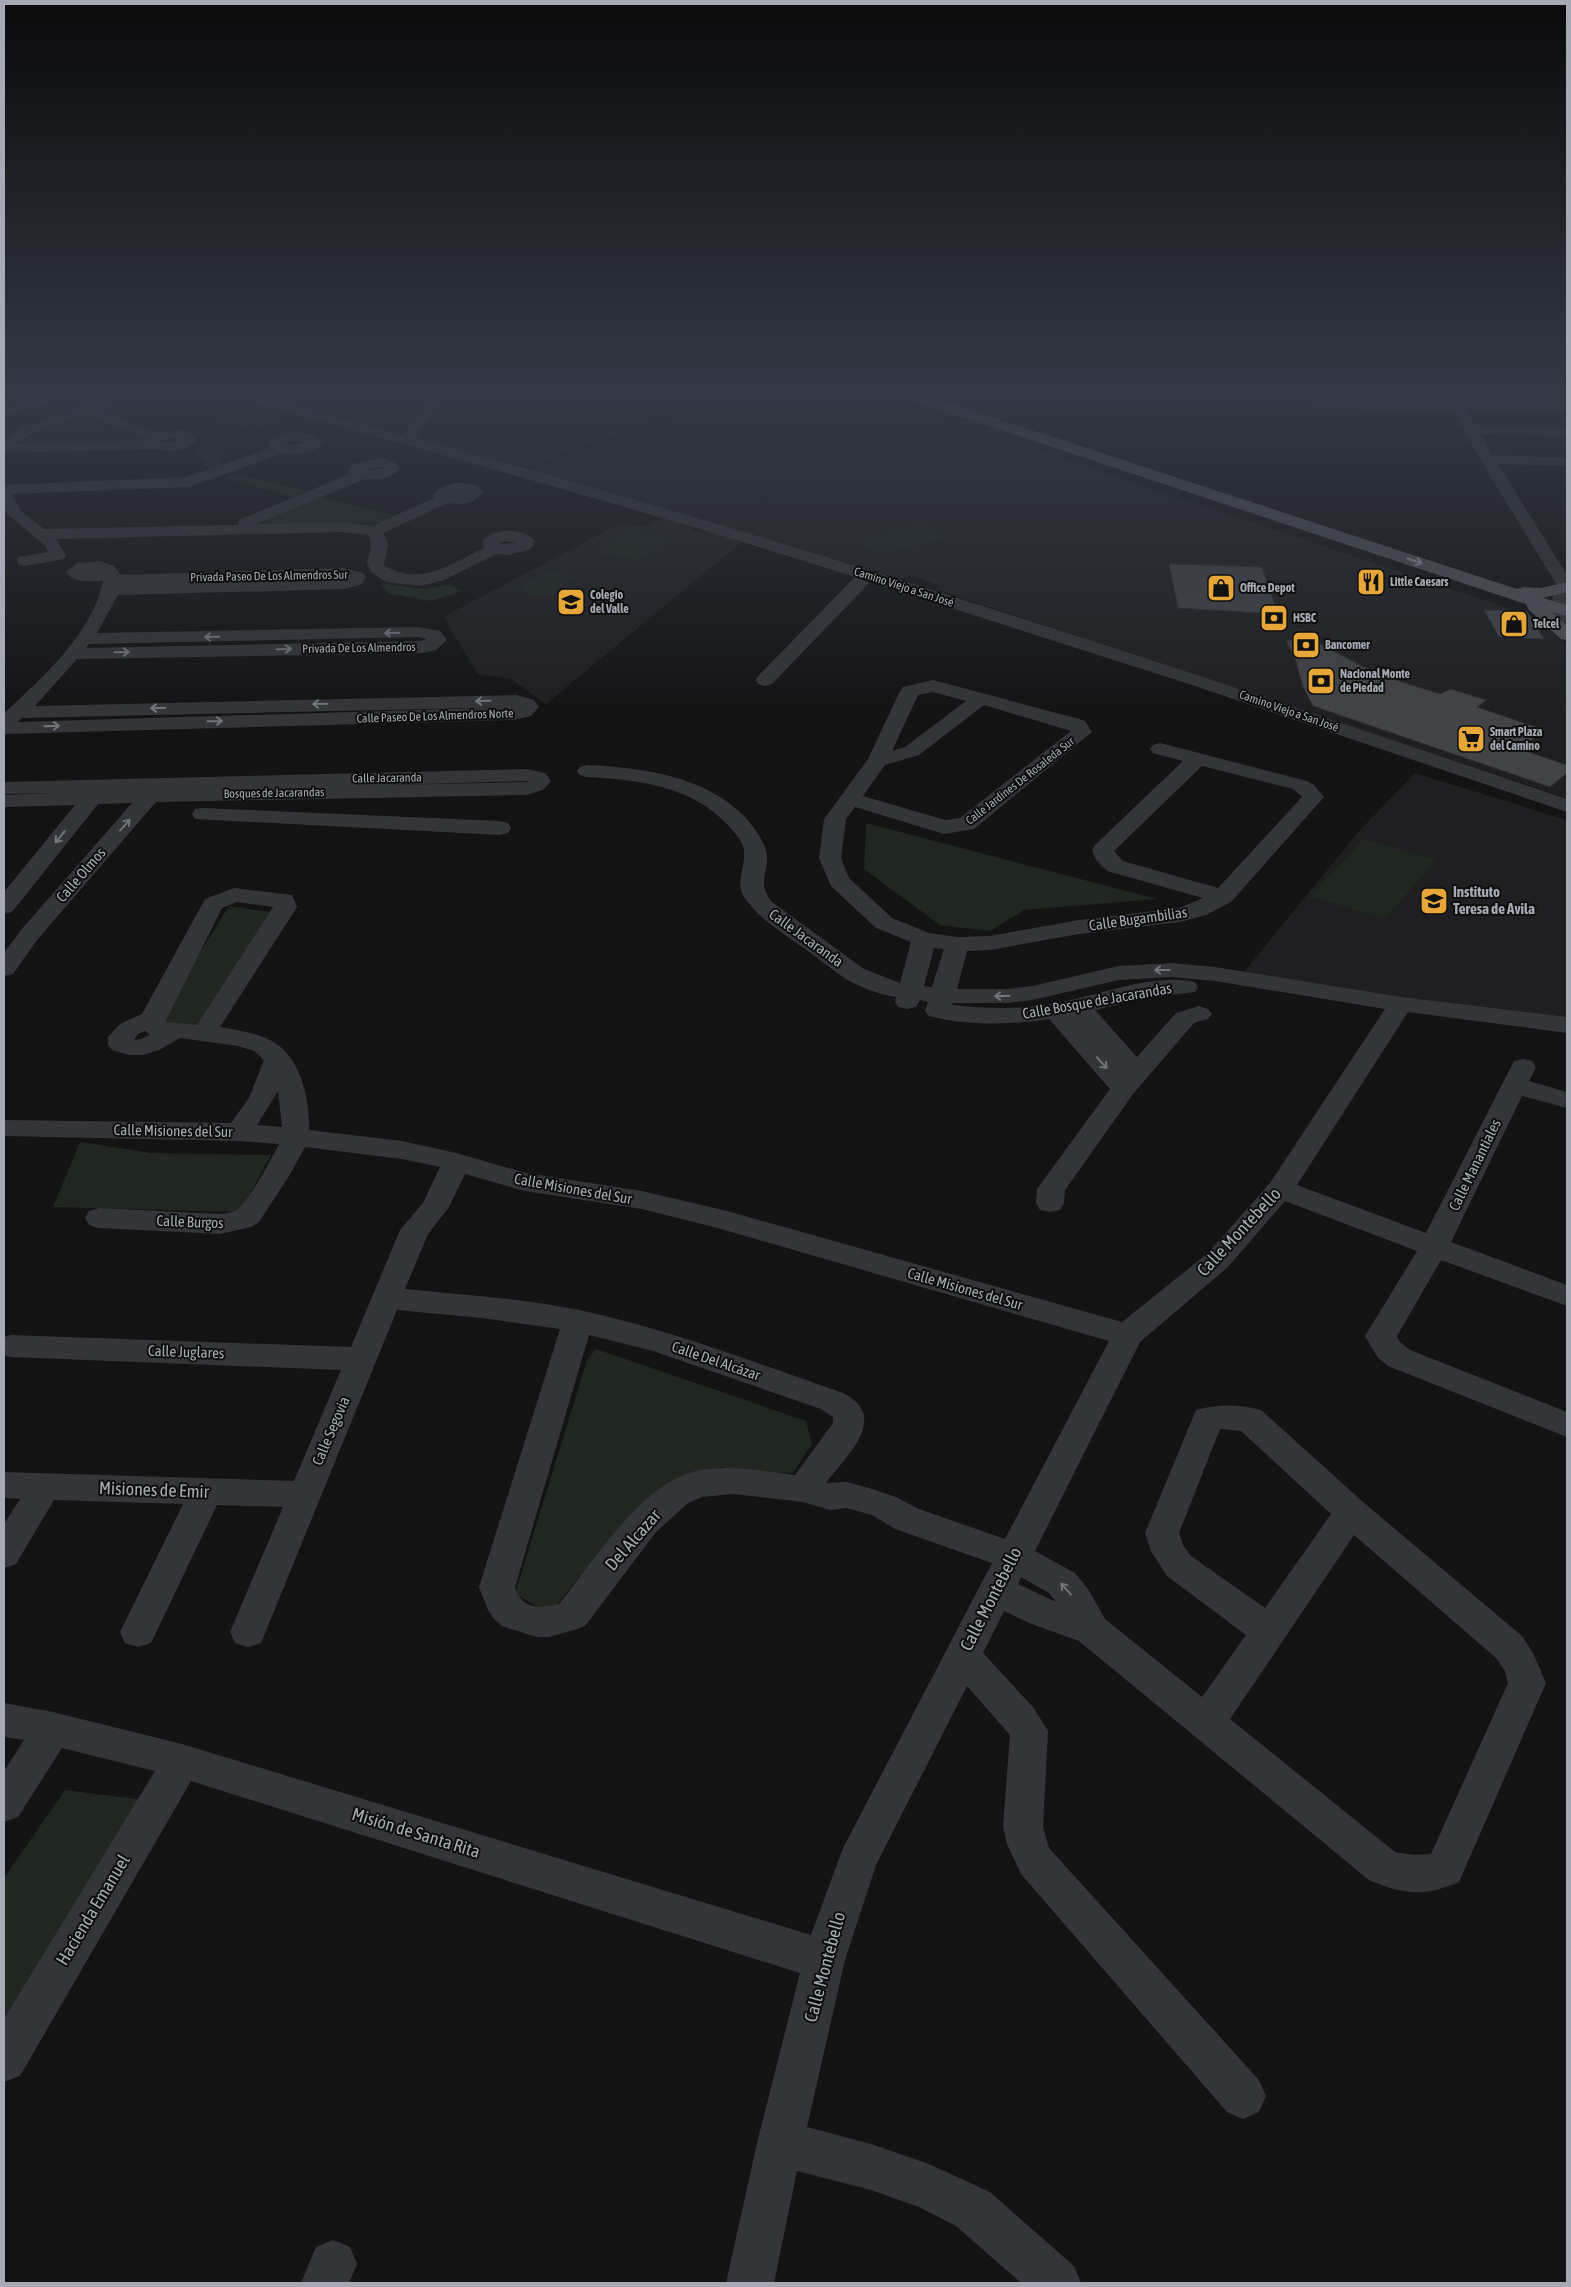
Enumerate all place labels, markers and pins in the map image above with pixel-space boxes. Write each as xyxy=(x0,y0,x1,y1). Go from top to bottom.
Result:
restaurant icon: Little Caesars xyxy=(1356,567,1386,597)
shop icon: Office Depot xyxy=(1206,573,1236,603)
place label: Little Caesars xyxy=(1390,575,1449,589)
place label: Office Depot xyxy=(1240,581,1295,595)
school or university icon: Colegio del Valle xyxy=(556,587,586,617)
place label: Colegio del Valle xyxy=(590,588,629,616)
bank icon: HSBC xyxy=(1259,603,1289,633)
shop icon: Telcel xyxy=(1499,609,1529,639)
place label: HSBC xyxy=(1293,611,1317,625)
place label: Telcel xyxy=(1533,617,1560,631)
bank icon: Bancomer xyxy=(1291,630,1321,660)
place label: Bancomer xyxy=(1325,638,1370,652)
bank icon: Nacional Monte de Piedad xyxy=(1306,666,1336,696)
place label: Nacional Monte de Piedad xyxy=(1340,667,1411,695)
supermarket icon: Smart Plaza del Camino xyxy=(1456,724,1486,754)
place label: Smart Plaza del Camino xyxy=(1490,725,1543,753)
place label: Instituto Teresa de Avila xyxy=(1453,883,1535,917)
school or university icon: Instituto Teresa de Avila xyxy=(1419,886,1449,916)

